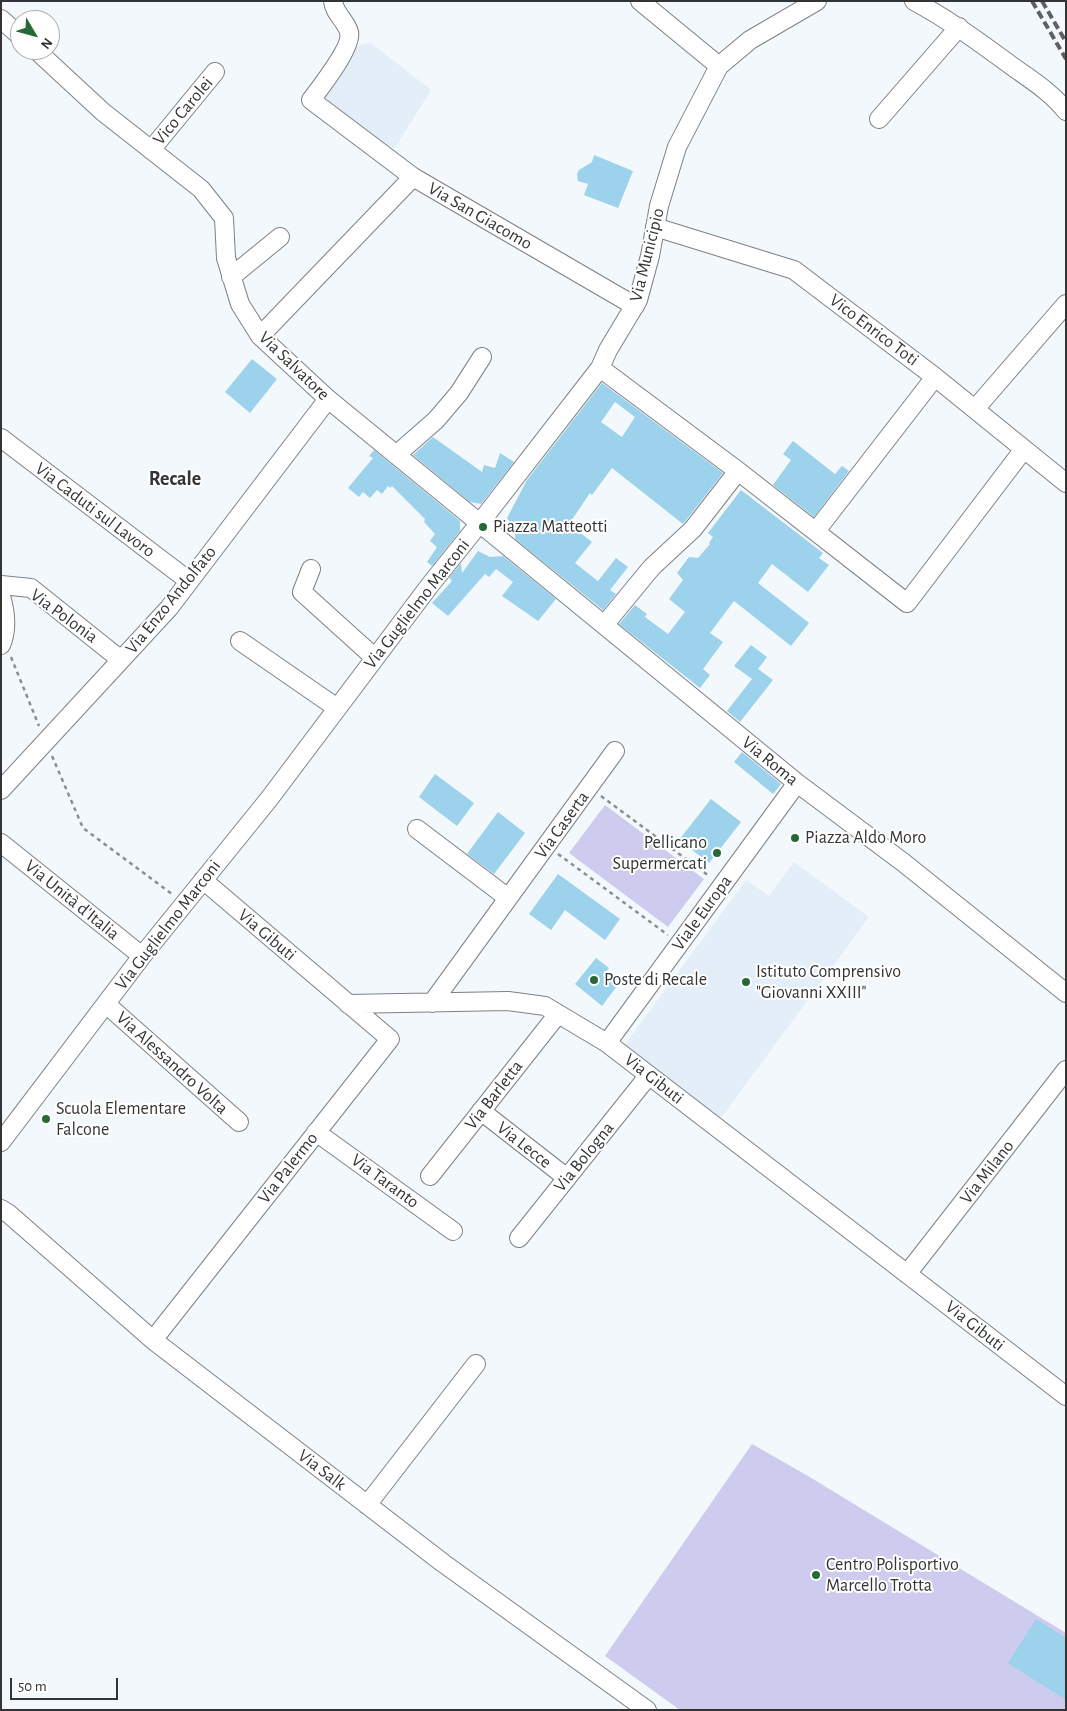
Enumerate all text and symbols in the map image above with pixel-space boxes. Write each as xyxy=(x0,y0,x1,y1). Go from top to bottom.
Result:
north arrow xyxy=(10,10,60,60)
text: N xyxy=(38,35,55,52)
street label: Vico Carolei xyxy=(148,72,218,150)
street label: Via San Giacomo xyxy=(424,177,536,255)
street label: Via Municipio xyxy=(625,206,669,304)
street label: Vico Enrico Toti xyxy=(825,289,923,371)
street label: Via Salvatore xyxy=(254,327,334,405)
street label: Via Caduti sul Lavoro xyxy=(31,458,159,562)
district label: Recale xyxy=(149,467,201,491)
place label: Piazza Matteotti xyxy=(493,516,608,538)
marker: Piazza Matteotti xyxy=(477,521,489,533)
street label: Via Guglielmo Marconi xyxy=(360,535,474,673)
street label: Via Enzo Andolfato xyxy=(121,542,221,658)
street label: Via Polonia xyxy=(26,584,102,648)
street label: Via Roma xyxy=(737,732,803,790)
street label: Via Caserta xyxy=(530,787,594,863)
place label: Piazza Aldo Moro xyxy=(805,827,926,849)
place label: Pellicano Supermercati xyxy=(612,832,707,874)
marker: Piazza Aldo Moro xyxy=(789,832,801,844)
marker: Pellicano Supermercati xyxy=(711,847,723,859)
street label: Via Unità d'Italia xyxy=(20,855,124,945)
street label: Via Guglielmo Marconi xyxy=(111,856,225,994)
street label: Viale Europa xyxy=(667,871,737,955)
street label: Via Gibuti xyxy=(233,904,301,966)
place label: Istituto Comprensivo "Giovanni XXIII" xyxy=(756,961,901,1004)
place label: Poste di Recale xyxy=(604,969,707,991)
marker: Poste di Recale xyxy=(588,974,600,986)
marker: Istituto Comprensivo "Giovanni XXIII" xyxy=(740,976,752,988)
street label: Via Alessandro Volta xyxy=(112,1007,232,1119)
street label: Via Gibuti xyxy=(620,1049,688,1109)
street label: Via Barletta xyxy=(460,1056,528,1134)
place label: Scuola Elementare Falcone xyxy=(56,1098,186,1140)
marker: Scuola Elementare Falcone xyxy=(40,1113,52,1125)
street label: Via Lecce xyxy=(492,1117,556,1173)
street label: Via Bologna xyxy=(549,1118,619,1196)
street label: Via Palermo xyxy=(253,1128,323,1208)
street label: Via Milano xyxy=(955,1136,1019,1208)
street label: Via Taranto xyxy=(347,1149,423,1213)
street label: Via Gibuti xyxy=(941,1296,1009,1356)
street label: Via Salk xyxy=(294,1445,350,1495)
place label: Centro Polisportivo Marcello Trotta xyxy=(826,1554,959,1596)
marker: Centro Polisportivo Marcello Trotta xyxy=(810,1569,822,1581)
scale bar xyxy=(12,1668,120,1700)
text: 50 m xyxy=(18,1679,47,1694)

